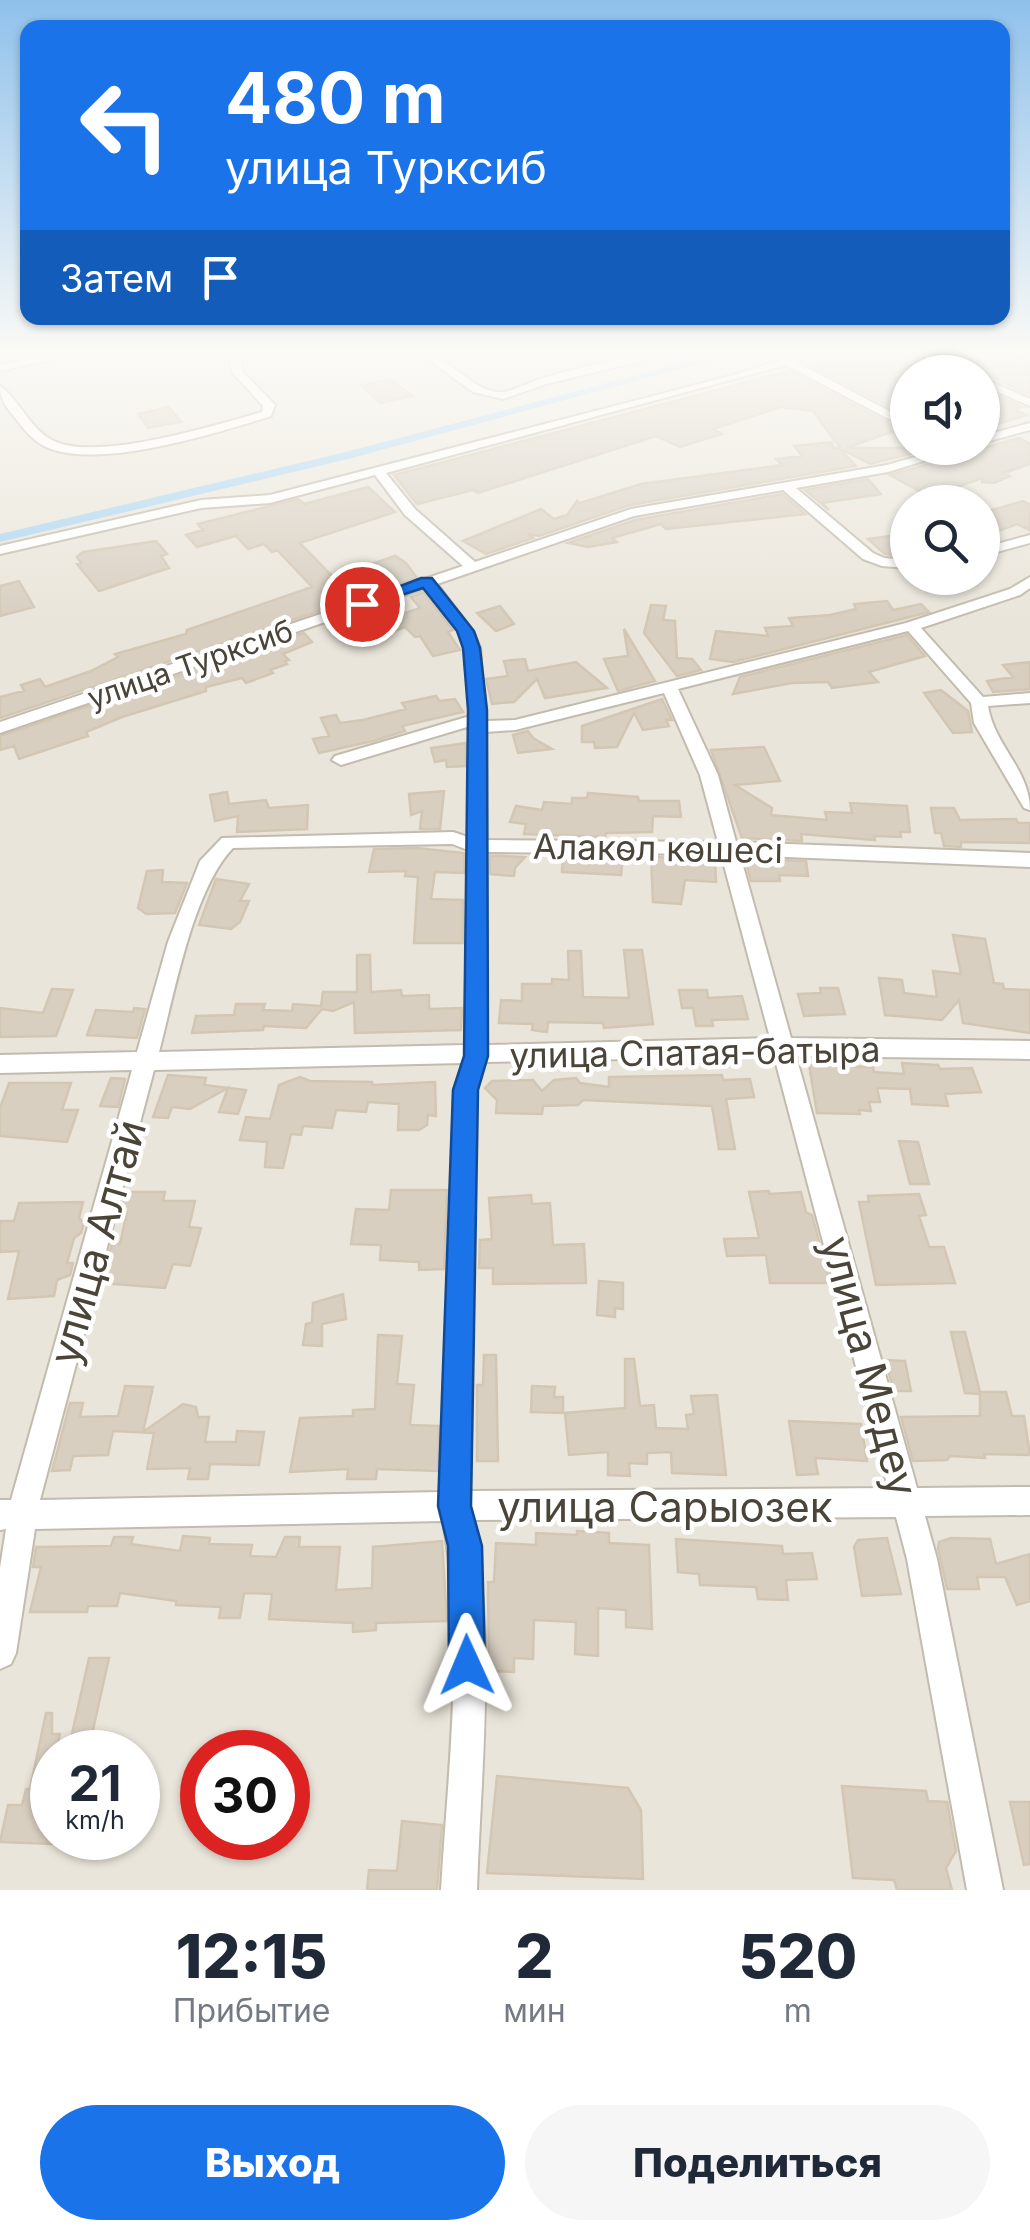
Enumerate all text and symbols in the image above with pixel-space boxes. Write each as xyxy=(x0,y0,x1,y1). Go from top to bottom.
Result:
text: 480 m xyxy=(225,55,446,140)
icon: left xyxy=(60,60,190,190)
text: улица Турксиб xyxy=(225,140,547,195)
icon: arrive xyxy=(193,250,248,305)
text: Затем xyxy=(60,255,173,301)
map controls xyxy=(890,355,1000,595)
button: sound xyxy=(890,355,1000,465)
button: search xyxy=(890,485,1000,595)
pin xyxy=(320,562,405,647)
icon: arrive xyxy=(335,577,390,632)
street label: улица Турксиб xyxy=(83,612,297,716)
street label: Алакөл көшесі xyxy=(533,825,783,871)
street label: улица Спатая-батыра xyxy=(509,1028,881,1076)
street label: улица Алтай xyxy=(38,1114,156,1370)
street label: улица Медеу xyxy=(811,1230,929,1502)
street label: улица Сарыозек xyxy=(497,1481,833,1532)
position arrow xyxy=(415,1613,519,1717)
speed limit sign: 30 xyxy=(180,1730,310,1860)
text: 21 xyxy=(68,1753,122,1813)
text: km/h xyxy=(65,1805,125,1835)
text: 12:15 xyxy=(176,1920,327,1992)
text: 2 xyxy=(515,1920,554,1992)
text: 520 xyxy=(738,1920,857,1992)
text: Прибытие xyxy=(173,1991,331,2030)
text: мин xyxy=(503,1991,566,2030)
text: m xyxy=(784,1991,812,2030)
button: Выход xyxy=(40,2105,505,2220)
button: Поделиться xyxy=(525,2105,990,2220)

